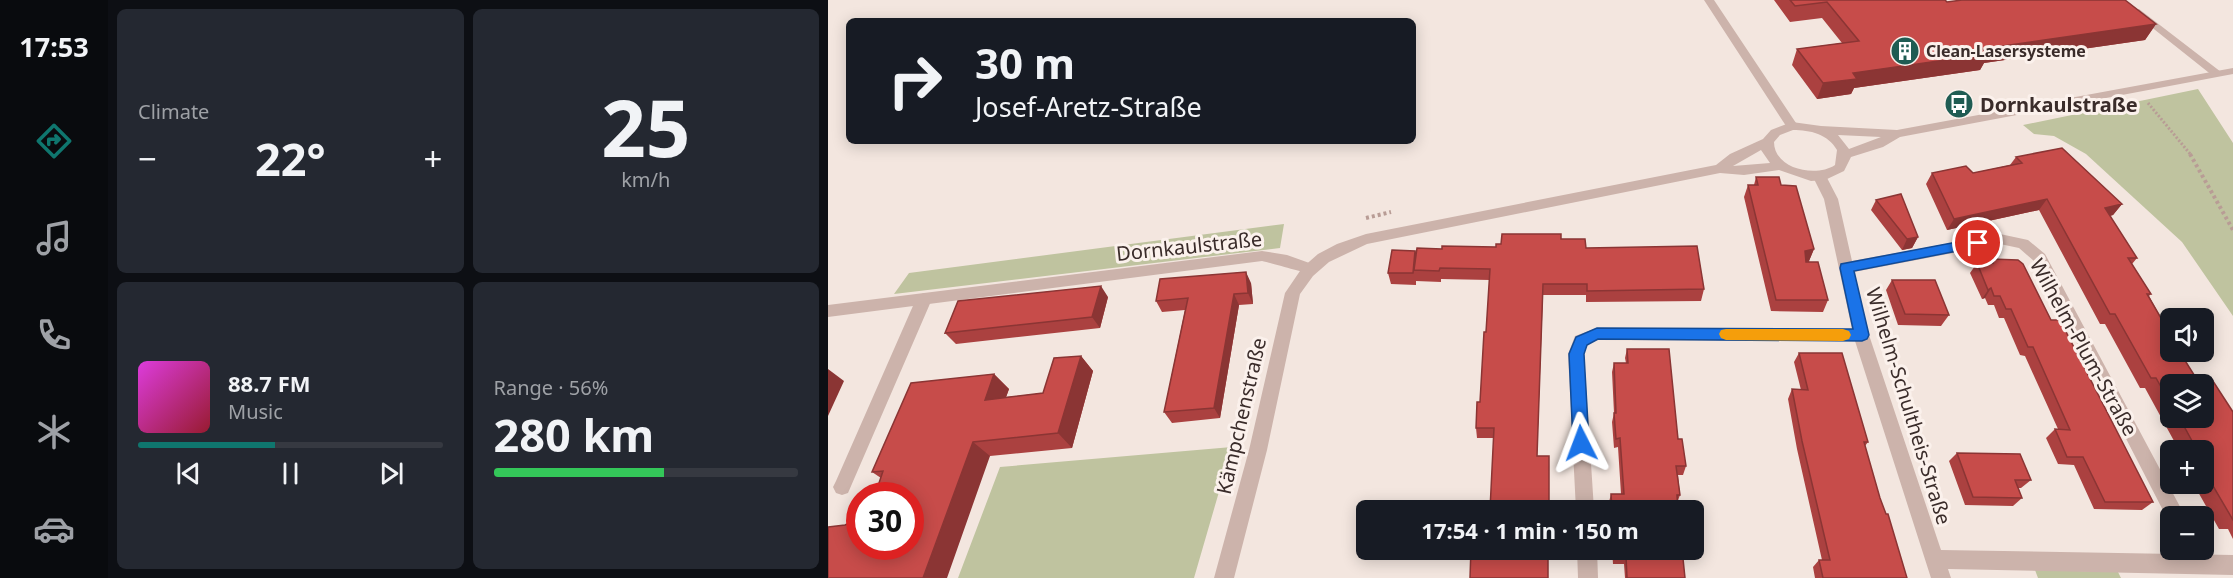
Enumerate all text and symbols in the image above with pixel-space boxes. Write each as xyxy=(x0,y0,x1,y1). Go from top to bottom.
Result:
text: 17:53 xyxy=(19,28,89,65)
text: 30 m xyxy=(975,34,1075,91)
building icon: Clean-Lasersysteme xyxy=(1889,35,1921,67)
place label: Clean-Lasersysteme xyxy=(1926,40,2086,62)
icon: right xyxy=(876,42,954,120)
text: 25 xyxy=(601,74,690,180)
text: Josef-Aretz-Straße xyxy=(975,88,1202,125)
bus stop icon: Dornkaulstraße xyxy=(1943,88,1975,120)
place label: Dornkaulstraße xyxy=(1980,91,2138,118)
text: Climate xyxy=(138,98,209,125)
icon: directions xyxy=(33,120,75,162)
text: 22° xyxy=(255,128,326,189)
text: − xyxy=(138,136,157,181)
text: + xyxy=(424,136,443,181)
text: km/h xyxy=(621,166,670,193)
icon: music xyxy=(33,217,75,259)
pin xyxy=(1952,217,2003,268)
street label: Dornkaulstraße xyxy=(1115,225,1263,267)
icon: arrive xyxy=(1961,226,1994,259)
street label: Wilhelm-Plum-Straße xyxy=(2024,254,2144,440)
street label: Wilhelm-Schultheis-Straße xyxy=(1860,284,1958,528)
map controls xyxy=(2160,308,2214,560)
button: sound xyxy=(2160,308,2214,362)
icon: phone xyxy=(33,314,75,356)
street label: Kämpchenstraße xyxy=(1210,335,1272,497)
text: 88.7 FM xyxy=(228,368,310,398)
text: Range · 56% xyxy=(494,374,608,401)
button: layers xyxy=(2160,374,2214,428)
text: Music xyxy=(228,398,283,425)
text: 280 km xyxy=(494,404,654,465)
icon: climate xyxy=(33,411,75,453)
position arrow xyxy=(1549,411,1613,475)
button: + xyxy=(2160,440,2214,494)
icon: previous xyxy=(172,457,205,490)
icon: pause xyxy=(274,457,307,490)
icon: next xyxy=(375,457,408,490)
speed limit sign: 30 xyxy=(846,482,924,560)
button: − xyxy=(2160,506,2214,560)
icon: car xyxy=(33,508,75,550)
text: 17:54 · 1 min · 150 m xyxy=(1421,515,1639,545)

